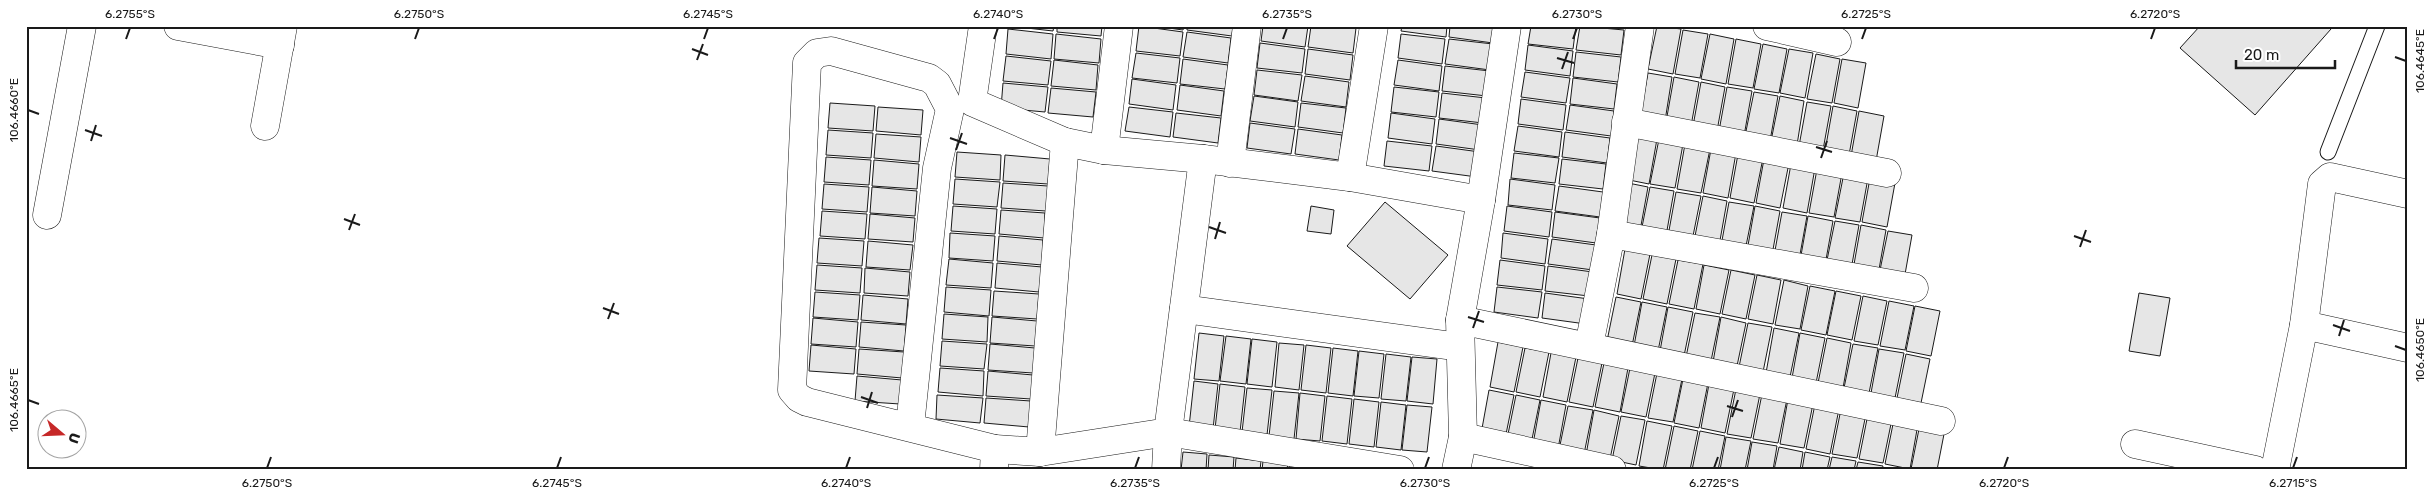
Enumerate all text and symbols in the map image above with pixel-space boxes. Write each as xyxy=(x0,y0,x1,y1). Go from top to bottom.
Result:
text: 6.2755°S xyxy=(105,7,155,21)
text: 6.2750°S xyxy=(394,7,444,21)
text: 6.2745°S xyxy=(683,7,733,21)
text: 6.2740°S xyxy=(973,7,1023,21)
text: 6.2735°S xyxy=(1262,7,1312,21)
text: 6.2730°S xyxy=(1552,7,1602,21)
text: 6.2725°S xyxy=(1841,7,1891,21)
text: 6.2720°S xyxy=(2130,7,2180,21)
text: 106.4645°E xyxy=(2413,29,2427,93)
scale bar xyxy=(2236,38,2335,70)
text: 20 m xyxy=(2244,46,2279,64)
text: 106.4660°E xyxy=(7,78,21,142)
text: 106.4650°E xyxy=(2413,318,2427,382)
text: 106.4665°E xyxy=(7,368,21,432)
north arrow xyxy=(38,408,88,458)
text: U xyxy=(64,431,84,446)
text: 6.2750°S xyxy=(242,476,292,490)
text: 6.2745°S xyxy=(532,476,582,490)
text: 6.2740°S xyxy=(821,476,871,490)
text: 6.2735°S xyxy=(1110,476,1160,490)
text: 6.2730°S xyxy=(1400,476,1450,490)
text: 6.2725°S xyxy=(1689,476,1739,490)
text: 6.2720°S xyxy=(1979,476,2029,490)
text: 6.2715°S xyxy=(2269,476,2317,490)

